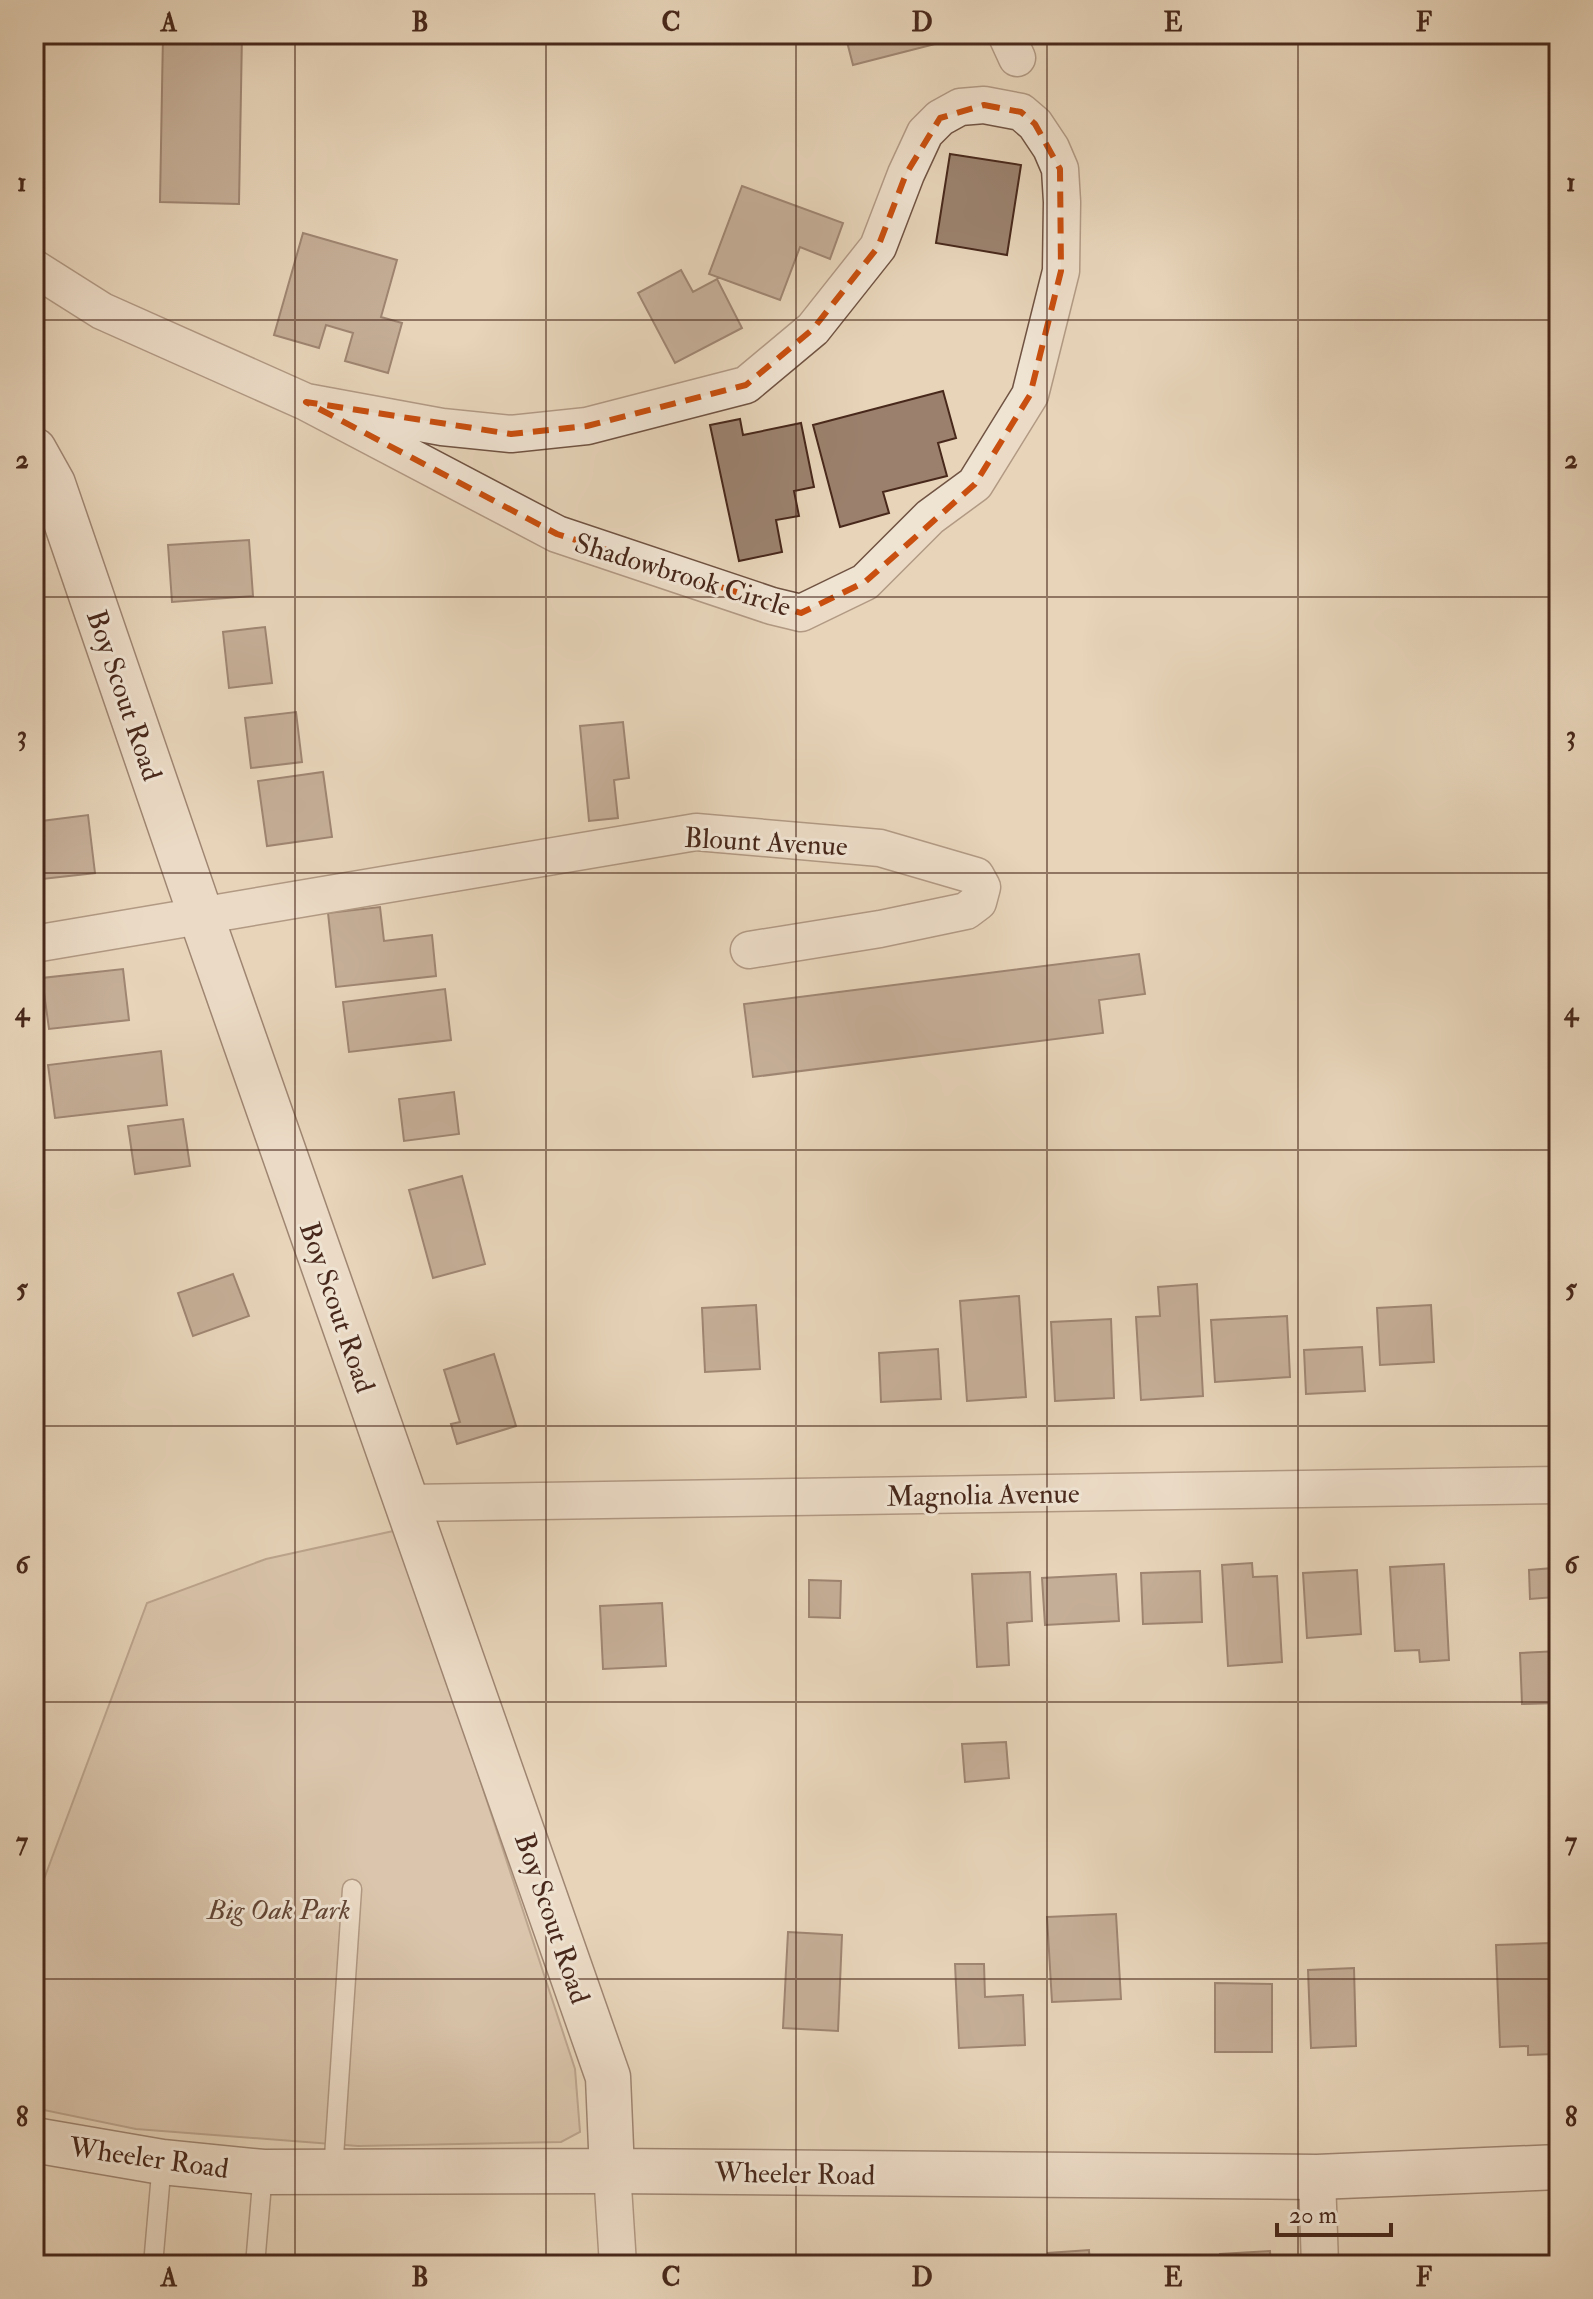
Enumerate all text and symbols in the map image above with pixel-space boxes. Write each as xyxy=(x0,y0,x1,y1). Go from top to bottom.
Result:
text: A xyxy=(160,7,178,39)
text: B xyxy=(411,7,429,39)
text: C xyxy=(661,7,681,39)
text: D xyxy=(911,7,933,39)
text: E xyxy=(1164,7,1183,39)
text: F xyxy=(1416,7,1433,39)
text: 1 xyxy=(17,167,27,199)
text: 1 xyxy=(1566,167,1576,199)
text: 2 xyxy=(15,444,29,476)
text: 2 xyxy=(1564,444,1578,476)
street label: Shadowbrook Circle xyxy=(570,526,795,625)
street label: Boy Scout Road xyxy=(78,606,169,786)
text: 3 xyxy=(17,720,27,752)
text: 3 xyxy=(1566,720,1576,752)
street label: Blount Avenue xyxy=(683,821,849,864)
text: 4 xyxy=(14,996,31,1028)
text: 4 xyxy=(1563,996,1580,1028)
street label: Boy Scout Road xyxy=(291,1218,382,1398)
text: 5 xyxy=(16,1273,28,1305)
text: 5 xyxy=(1565,1273,1577,1305)
street label: Magnolia Avenue xyxy=(886,1476,1080,1515)
text: 6 xyxy=(15,1549,30,1581)
text: 6 xyxy=(1564,1549,1579,1581)
text: 7 xyxy=(16,1826,28,1858)
text: 7 xyxy=(1565,1826,1577,1858)
street label: Boy Scout Road xyxy=(506,1829,597,2009)
park label: Big Oak Park xyxy=(205,1893,351,1928)
text: 8 xyxy=(16,2102,28,2134)
text: 8 xyxy=(1565,2102,1577,2134)
street label: Wheeler Road xyxy=(66,2130,231,2187)
street label: Wheeler Road xyxy=(713,2156,876,2193)
scale bar xyxy=(1277,2187,1391,2237)
text: 20 m xyxy=(1289,2200,1338,2231)
text: A xyxy=(160,2262,178,2294)
text: B xyxy=(411,2262,429,2294)
text: C xyxy=(661,2262,681,2294)
text: D xyxy=(911,2262,933,2294)
text: E xyxy=(1164,2262,1183,2294)
text: F xyxy=(1416,2262,1433,2294)

